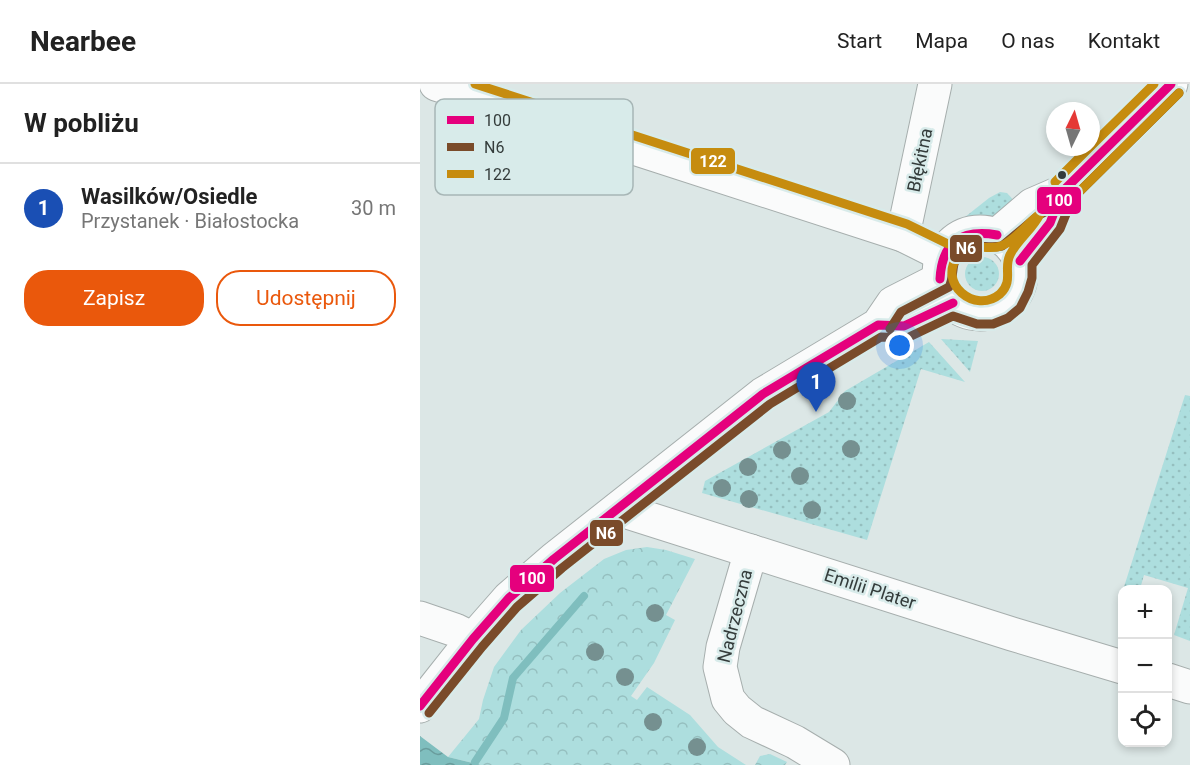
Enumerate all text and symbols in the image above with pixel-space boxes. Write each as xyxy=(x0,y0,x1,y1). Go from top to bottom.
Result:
text: Nearbee xyxy=(30,25,136,58)
text: Start xyxy=(837,29,882,53)
text: Mapa xyxy=(915,29,968,53)
text: O nas xyxy=(1001,29,1055,53)
text: Kontakt xyxy=(1088,29,1160,53)
legend xyxy=(435,99,633,195)
north arrow xyxy=(1046,102,1100,156)
text: W pobliżu xyxy=(24,108,139,138)
text: 100 xyxy=(484,111,511,130)
street label: Błękitna xyxy=(903,126,937,194)
text: N6 xyxy=(484,138,504,157)
line badge: 122 xyxy=(690,147,736,175)
text: 122 xyxy=(699,152,727,171)
text: 122 xyxy=(484,165,511,184)
unlabelled marker xyxy=(1056,169,1068,181)
text: Wasilków/Osiedle xyxy=(81,184,257,209)
line badge: 100 xyxy=(1036,186,1082,215)
text: 100 xyxy=(1045,191,1073,210)
text: 1 xyxy=(38,196,49,220)
text: 30 m xyxy=(351,196,396,220)
text: Przystanek · Białostocka xyxy=(81,209,299,233)
line badge: N6 xyxy=(949,234,983,263)
text: N6 xyxy=(956,239,976,258)
button: Zapisz xyxy=(24,270,204,326)
button: Udostępnij xyxy=(216,270,396,326)
your location xyxy=(885,331,914,360)
pin: 1 xyxy=(796,362,836,412)
line badge: N6 xyxy=(589,519,624,547)
text: N6 xyxy=(596,524,616,543)
line badge: 100 xyxy=(509,564,555,593)
street label: Emilii Plater xyxy=(822,564,919,613)
street label: Nadrzeczna xyxy=(713,567,756,665)
text: 100 xyxy=(518,569,546,588)
map controls xyxy=(1118,585,1172,747)
button: + xyxy=(1118,585,1172,639)
button: − xyxy=(1118,639,1172,693)
button: locate xyxy=(1118,693,1172,747)

